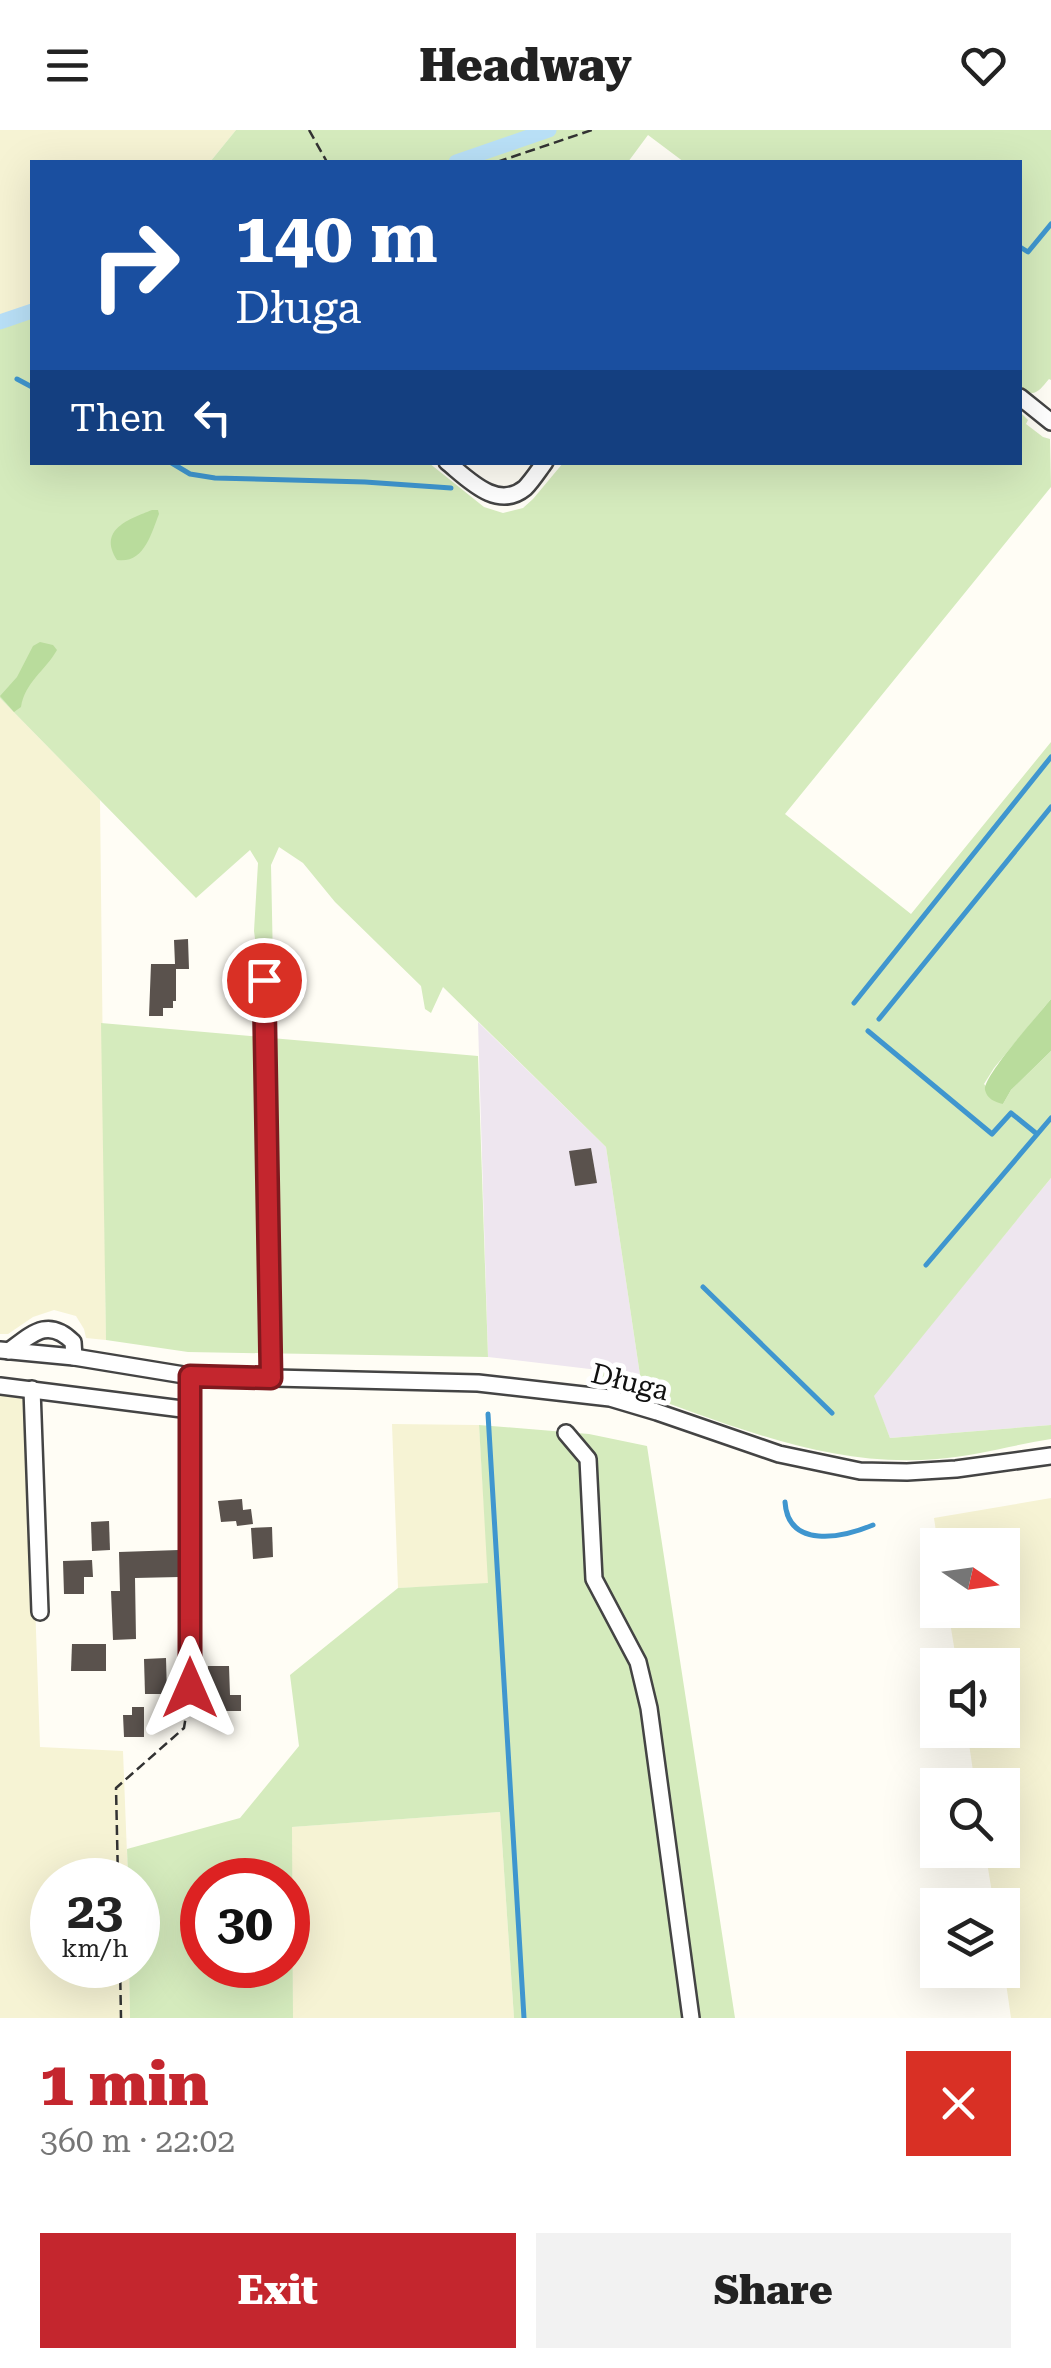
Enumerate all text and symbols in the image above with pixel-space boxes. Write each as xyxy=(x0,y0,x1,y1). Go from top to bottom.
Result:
icon: menu xyxy=(40,38,95,93)
icon: heart xyxy=(956,38,1011,93)
text: Headway xyxy=(419,39,632,92)
text: 140 m xyxy=(235,197,438,279)
icon: right xyxy=(70,200,200,330)
text: Długa xyxy=(235,281,361,334)
icon: left xyxy=(185,390,240,445)
text: Then xyxy=(70,396,165,440)
pin xyxy=(222,938,307,1023)
icon: arrive xyxy=(237,953,292,1008)
street label: Długa xyxy=(588,1356,672,1408)
north arrow xyxy=(920,1528,1020,1628)
map controls xyxy=(920,1528,1020,1988)
position arrow xyxy=(138,1636,242,1740)
button: sound xyxy=(920,1648,1020,1748)
button: search xyxy=(920,1768,1020,1868)
speed limit sign: 30 xyxy=(180,1858,310,1988)
text: 23 xyxy=(67,1882,123,1940)
button: layers xyxy=(920,1888,1020,1988)
text: km/h xyxy=(62,1934,128,1963)
text: 1 min xyxy=(40,2049,209,2120)
button: close xyxy=(906,2051,1011,2156)
text: 360 m · 22:02 xyxy=(40,2122,235,2160)
button: Exit xyxy=(40,2233,516,2348)
button: Share xyxy=(536,2233,1011,2348)

